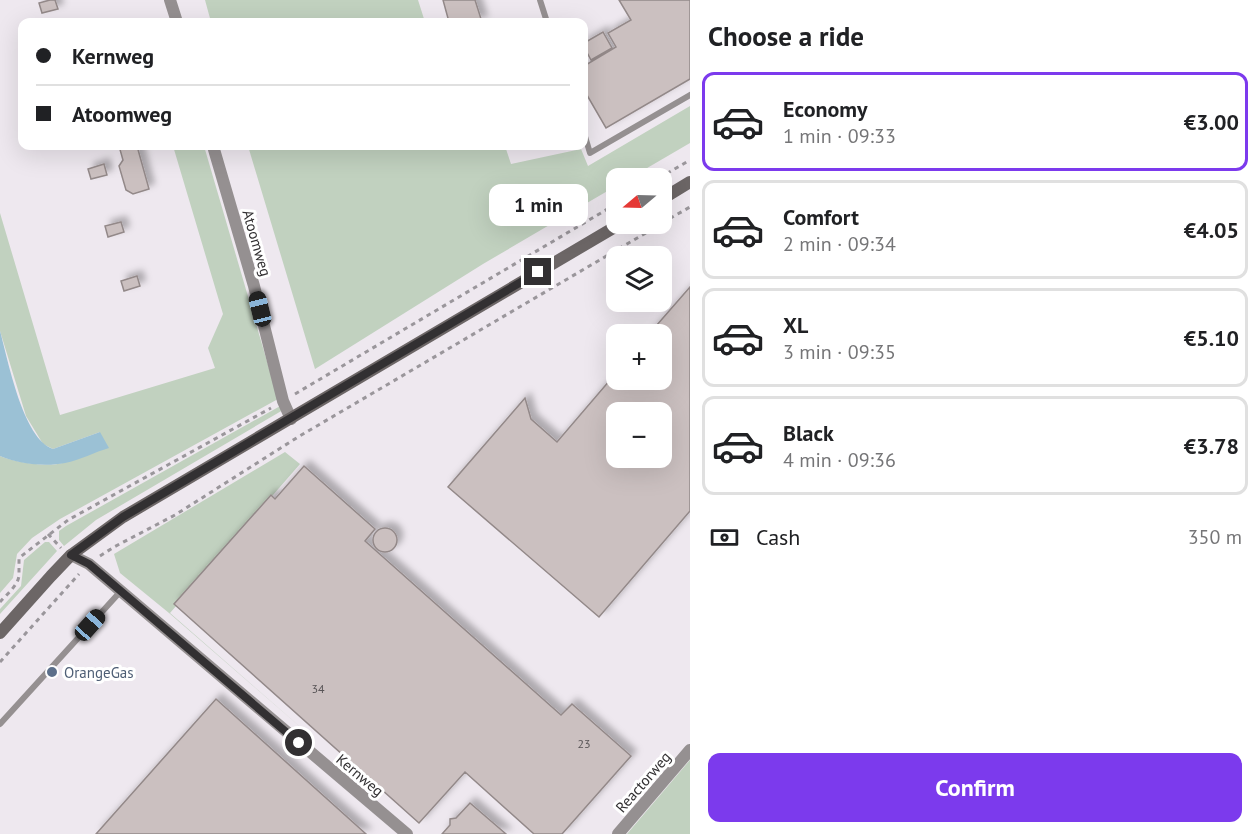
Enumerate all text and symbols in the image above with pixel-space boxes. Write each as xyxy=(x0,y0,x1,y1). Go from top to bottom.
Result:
text: Choose a ride xyxy=(708,19,864,53)
text: Kernweg xyxy=(72,42,154,70)
icon: car xyxy=(711,95,765,149)
text: Economy xyxy=(783,95,867,123)
text: Atoomweg xyxy=(72,100,172,128)
text: €3.00 xyxy=(1184,108,1239,136)
text: 1 min · 09:33 xyxy=(783,123,896,149)
north arrow xyxy=(606,168,672,234)
map controls xyxy=(606,168,672,468)
callout: 1 min xyxy=(488,185,588,227)
text: 1 min xyxy=(514,192,563,218)
icon: car xyxy=(711,203,765,257)
text: Comfort xyxy=(783,203,859,231)
street label: Atoomweg xyxy=(238,208,276,278)
text: €4.05 xyxy=(1184,216,1239,244)
text: 2 min · 09:34 xyxy=(783,231,896,257)
button: layers xyxy=(606,246,672,312)
route end xyxy=(524,258,551,285)
car xyxy=(247,289,273,329)
icon: car xyxy=(711,311,765,365)
text: XL xyxy=(783,311,808,339)
button: + xyxy=(606,324,672,390)
text: €5.10 xyxy=(1184,324,1239,352)
text: 3 min · 09:35 xyxy=(783,339,896,365)
button: − xyxy=(606,402,672,468)
icon: car xyxy=(711,419,765,473)
text: Black xyxy=(783,419,834,447)
text: €3.78 xyxy=(1184,432,1239,460)
text: 4 min · 09:36 xyxy=(783,447,896,473)
icon: cash xyxy=(708,521,741,554)
text: Cash xyxy=(756,523,800,551)
text: 350 m xyxy=(1188,524,1242,550)
car xyxy=(71,606,109,644)
place label: OrangeGas xyxy=(64,663,134,682)
marker: OrangeGas xyxy=(45,665,59,679)
house number: 34 xyxy=(311,681,325,696)
route start xyxy=(285,729,312,756)
house number: 23 xyxy=(577,736,591,751)
street label: Reactorweg xyxy=(611,748,675,816)
street label: Kernweg xyxy=(333,750,387,800)
button: Confirm xyxy=(708,753,1242,822)

